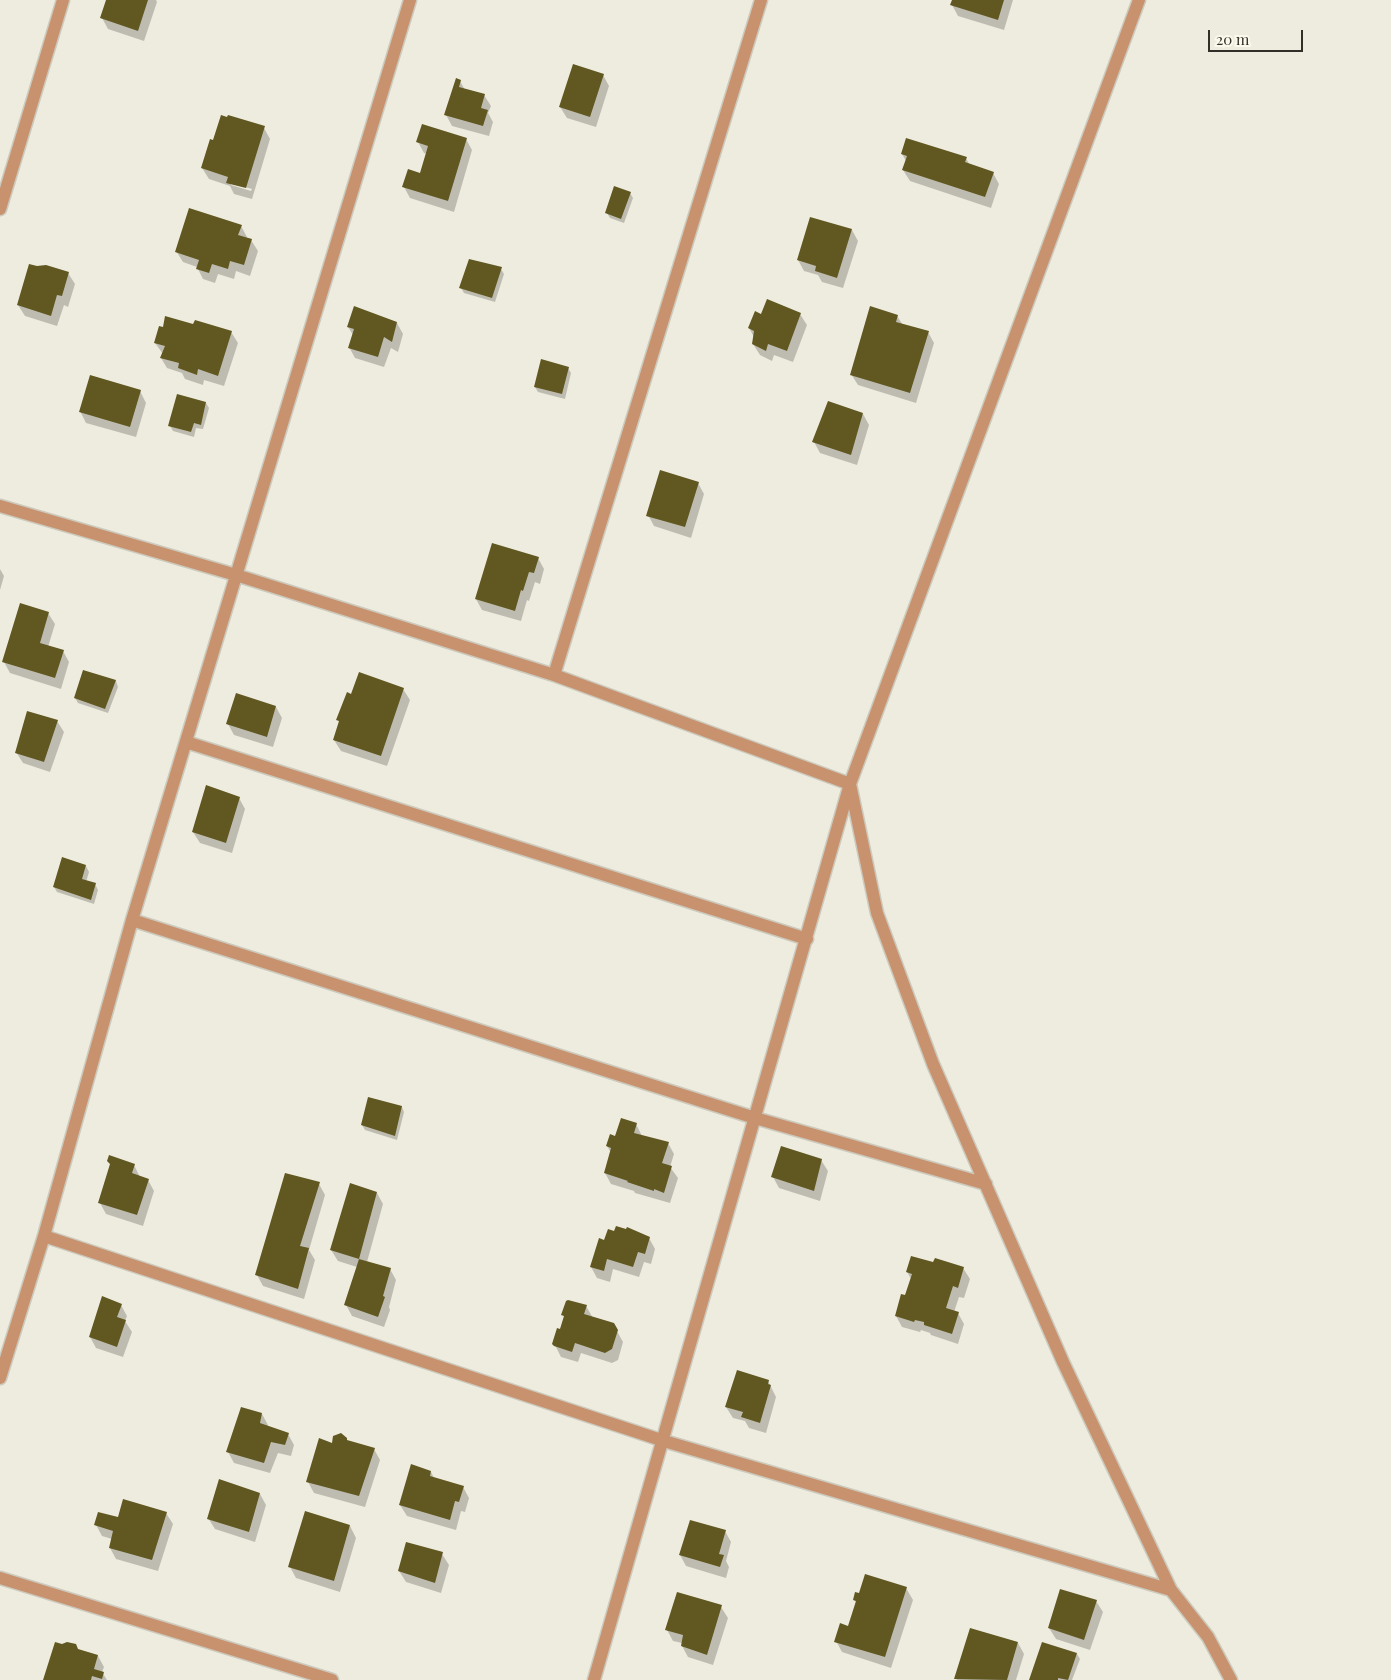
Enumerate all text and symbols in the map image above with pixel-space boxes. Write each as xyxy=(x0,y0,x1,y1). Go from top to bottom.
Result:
scale bar xyxy=(1211,20,1306,52)
text: 20 m xyxy=(1216,29,1249,49)

